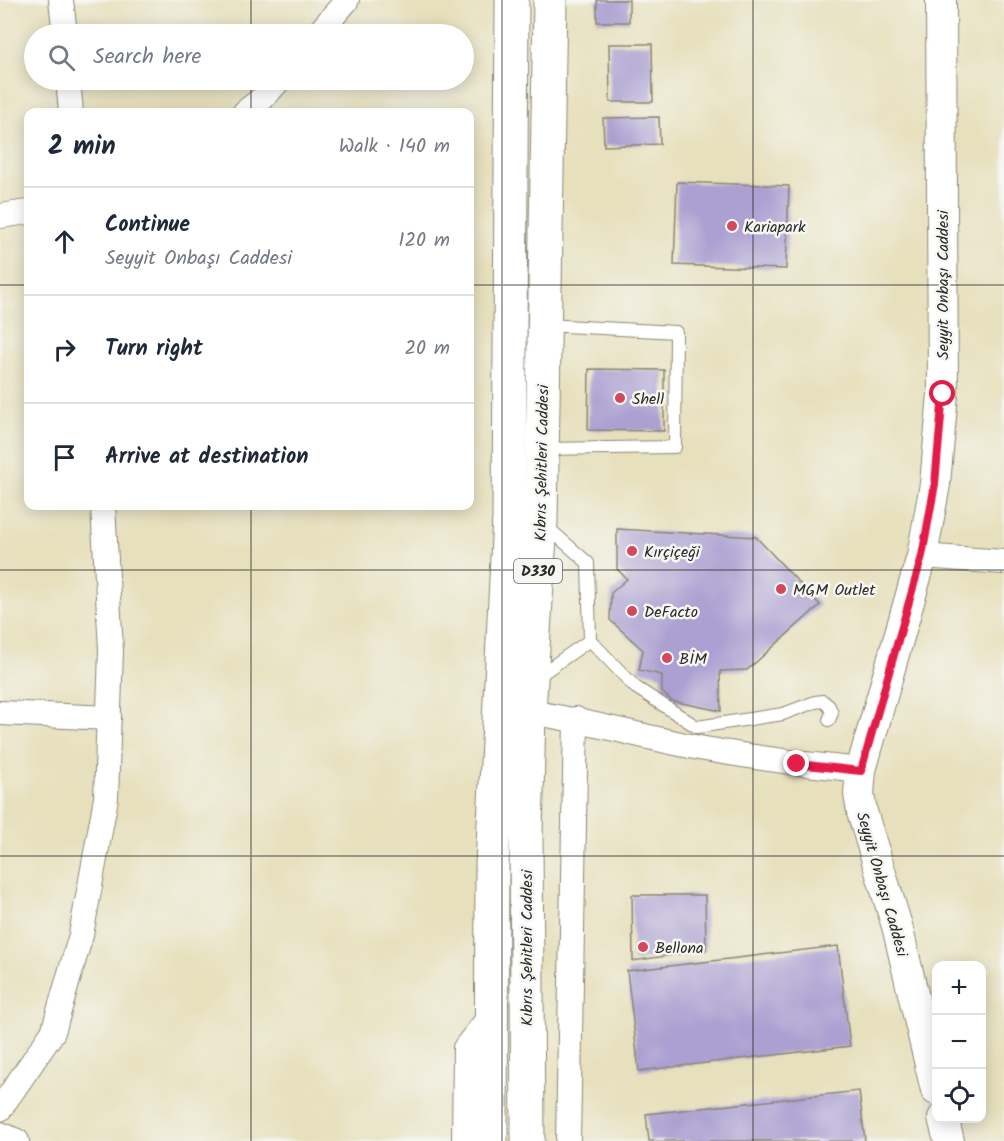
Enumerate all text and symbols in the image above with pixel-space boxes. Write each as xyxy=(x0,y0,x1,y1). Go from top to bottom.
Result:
search box xyxy=(24,24,474,90)
text: Search here xyxy=(93,40,201,75)
icon: search xyxy=(45,41,78,74)
text: 2 min xyxy=(48,126,116,168)
text: Walk · 140 m xyxy=(339,131,450,163)
text: Continue xyxy=(105,208,190,243)
street label: Seyyit Onbaşı Caddesi xyxy=(931,209,956,360)
place label: Kariapark xyxy=(744,215,806,240)
marker: Kariapark xyxy=(725,219,739,233)
icon: ahead xyxy=(48,225,81,258)
text: 120 m xyxy=(398,225,450,257)
text: Seyyit Onbaşı Caddesi xyxy=(105,243,292,275)
text: Turn right xyxy=(105,332,203,367)
icon: right xyxy=(48,333,81,366)
text: 20 m xyxy=(404,333,450,365)
route start xyxy=(929,380,955,406)
street label: Kıbrıs Şehitleri Caddesi xyxy=(529,383,556,542)
place label: Shell xyxy=(632,387,664,412)
marker: Shell xyxy=(613,391,627,405)
text: Arrive at destination xyxy=(105,440,308,475)
icon: arrive xyxy=(48,441,81,474)
place label: Kırçiçeği xyxy=(644,540,701,565)
marker: Kırçiçeği xyxy=(625,544,639,558)
road number: D330 xyxy=(514,559,562,583)
place label: MGM Outlet xyxy=(793,578,876,603)
marker: MGM Outlet xyxy=(774,582,788,596)
place label: DeFacto xyxy=(644,600,698,625)
marker: DeFacto xyxy=(625,604,639,618)
place label: BİM xyxy=(679,647,707,672)
marker: BİM xyxy=(660,651,674,665)
route end xyxy=(783,750,809,776)
street label: Seyyit Onbaşı Caddesi xyxy=(849,809,915,961)
street label: Kıbrıs Şehitleri Caddesi xyxy=(515,868,540,1026)
place label: Bellona xyxy=(655,936,704,961)
marker: Bellona xyxy=(636,940,650,954)
map controls xyxy=(932,961,986,1123)
button: + xyxy=(932,961,986,1015)
button: − xyxy=(932,1015,986,1069)
button: locate xyxy=(932,1069,986,1123)

